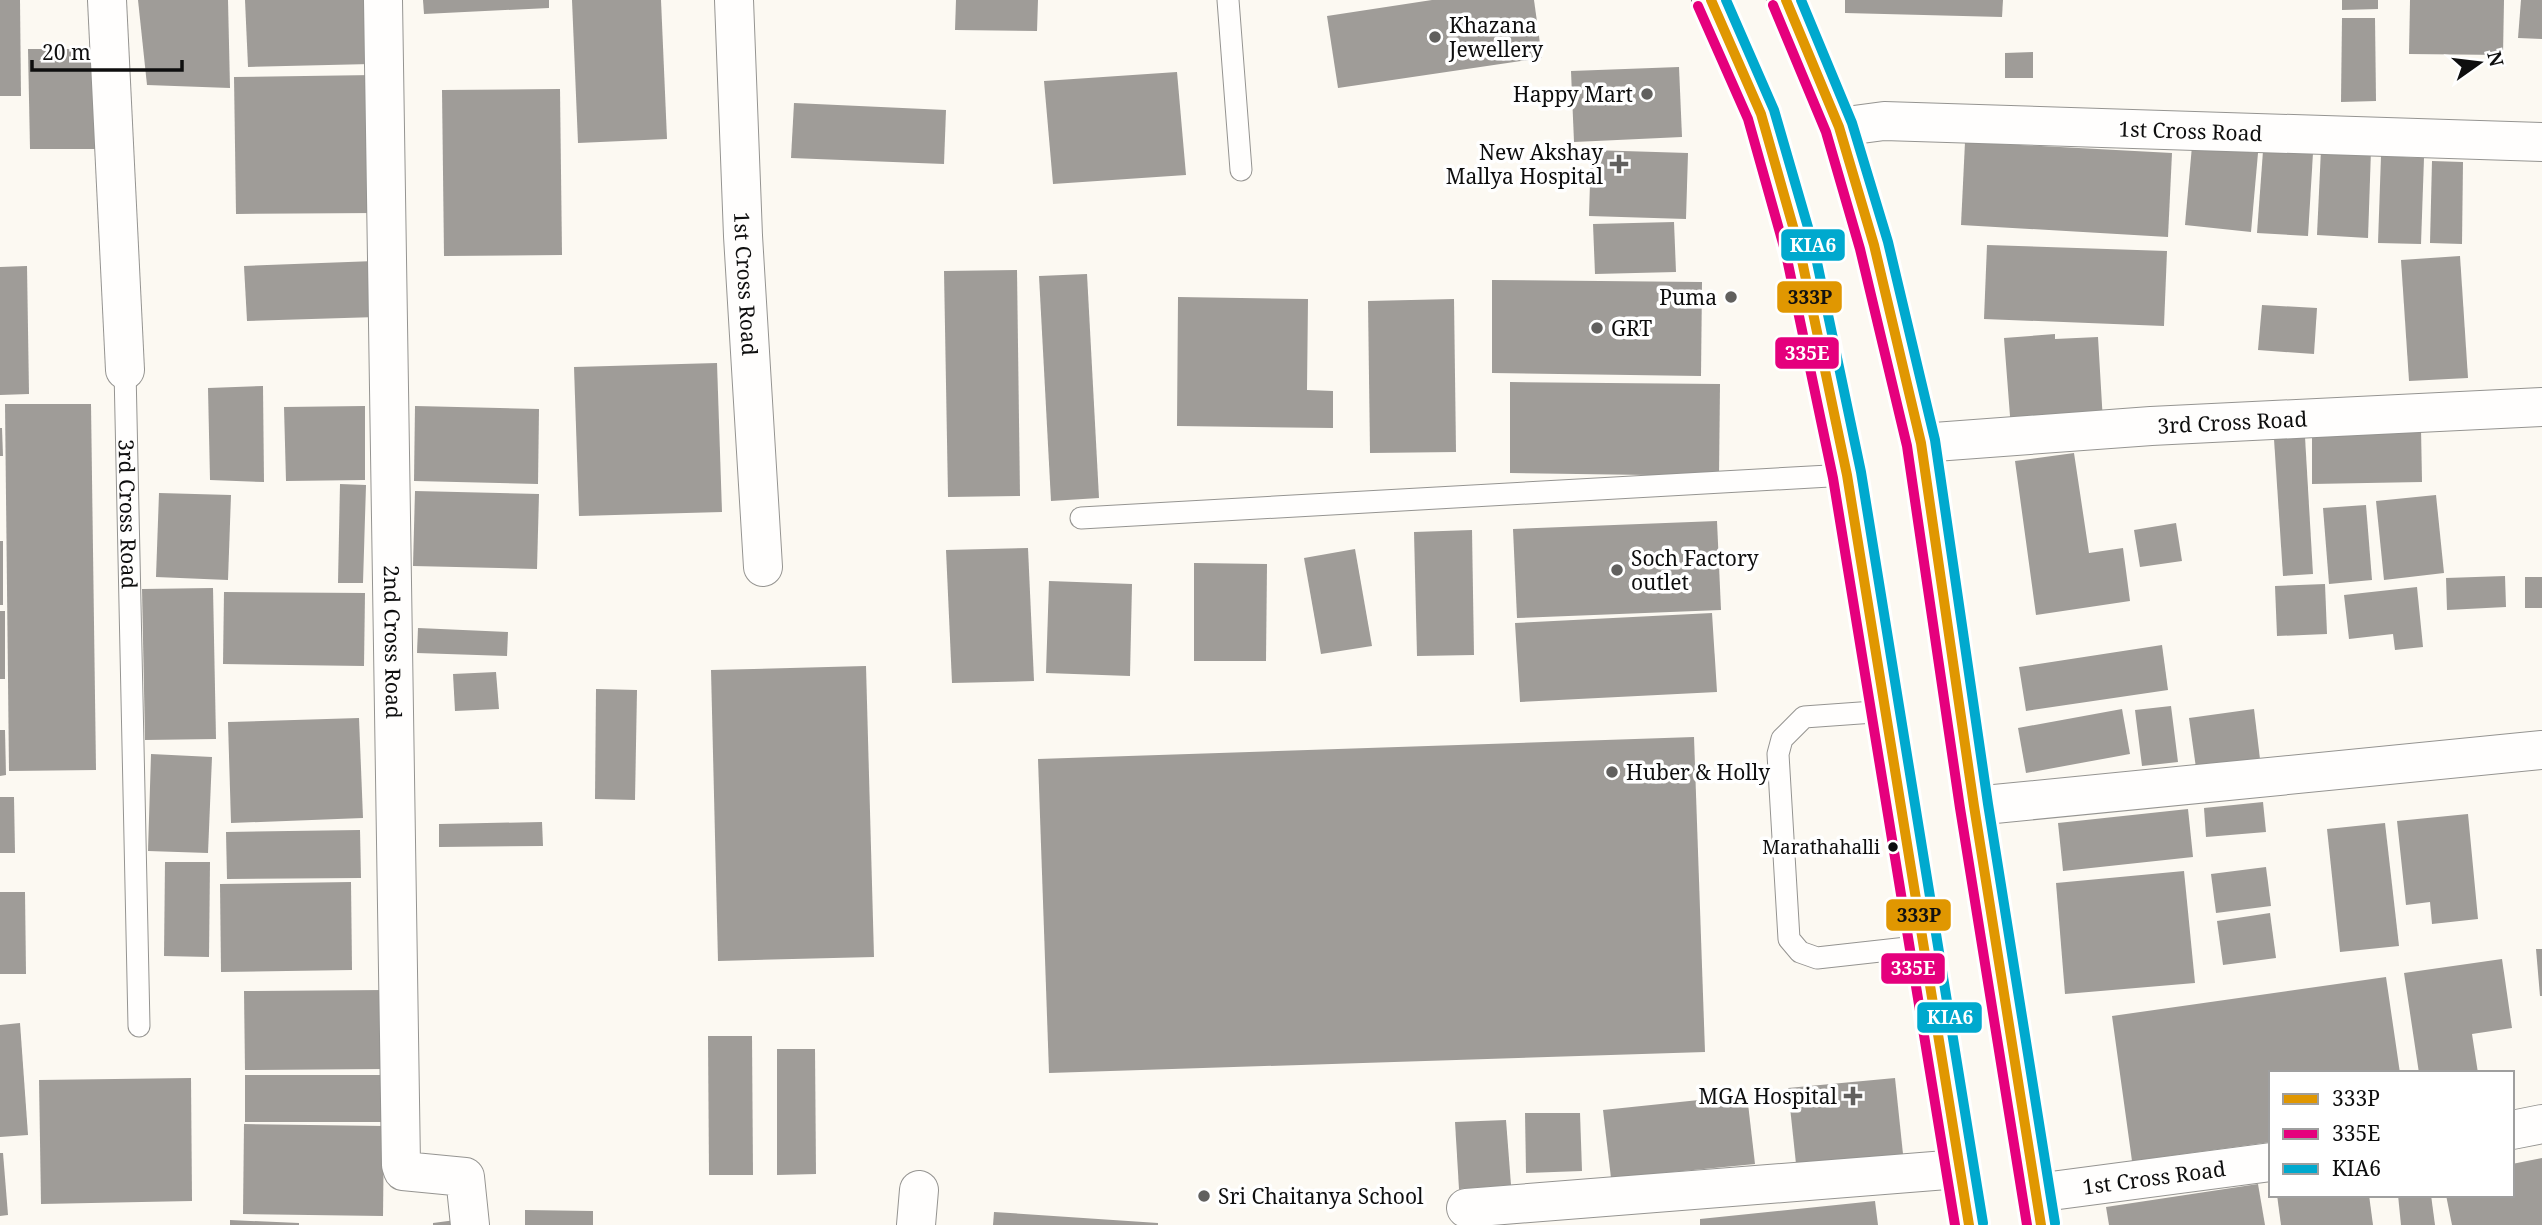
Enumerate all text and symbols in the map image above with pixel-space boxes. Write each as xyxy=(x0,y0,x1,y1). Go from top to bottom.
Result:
place label: Khazana Jewellery xyxy=(1448,11,1543,63)
scale bar xyxy=(32,28,182,72)
north arrow xyxy=(2444,28,2514,98)
marker: Khazana Jewellery xyxy=(1427,29,1443,45)
text: 20 m xyxy=(42,38,91,66)
text: N xyxy=(2481,48,2510,69)
place label: Happy Mart xyxy=(1513,80,1633,108)
marker: Happy Mart xyxy=(1639,86,1655,102)
street label: 1st Cross Road xyxy=(2118,114,2263,147)
place label: New Akshay Mallya Hospital xyxy=(1446,138,1603,190)
marker: New Akshay Mallya Hospital xyxy=(1609,154,1629,174)
street label: 1st Cross Road xyxy=(728,211,764,357)
line badge: KIA6 xyxy=(1780,228,1846,262)
text: KIA6 xyxy=(1790,232,1837,258)
line badge: 333P xyxy=(1776,280,1843,314)
place label: Puma xyxy=(1659,283,1717,311)
text: 333P xyxy=(1788,284,1832,310)
marker: Puma xyxy=(1723,289,1739,305)
place label: GRT xyxy=(1611,314,1652,342)
marker: GRT xyxy=(1589,320,1605,336)
line badge: 335E xyxy=(1774,336,1840,370)
text: 335E xyxy=(1785,340,1829,366)
street label: 3rd Cross Road xyxy=(2157,404,2308,440)
street label: 3rd Cross Road xyxy=(112,439,144,589)
place label: Soch Factory outlet xyxy=(1631,544,1759,596)
marker: Soch Factory outlet xyxy=(1609,562,1625,578)
street label: 2nd Cross Road xyxy=(378,565,408,719)
place label: Huber & Holly xyxy=(1626,758,1770,786)
marker: Huber & Holly xyxy=(1604,764,1620,780)
place label: Marathahalli xyxy=(1762,834,1880,860)
marker: Marathahalli xyxy=(1886,840,1900,854)
line badge: 333P xyxy=(1885,898,1952,932)
text: 333P xyxy=(1897,902,1941,928)
line badge: 335E xyxy=(1880,952,1946,985)
text: 335E xyxy=(1891,955,1935,981)
line badge: KIA6 xyxy=(1916,1001,1983,1034)
text: KIA6 xyxy=(1927,1004,1974,1030)
legend xyxy=(2269,1071,2514,1197)
place label: MGA Hospital xyxy=(1698,1082,1837,1110)
text: 333P xyxy=(2332,1084,2380,1112)
marker: MGA Hospital xyxy=(1843,1086,1863,1106)
text: 335E xyxy=(2332,1119,2380,1147)
street label: 1st Cross Road xyxy=(2081,1154,2227,1201)
text: KIA6 xyxy=(2332,1154,2381,1182)
place label: Sri Chaitanya School xyxy=(1218,1182,1424,1210)
marker: Sri Chaitanya School xyxy=(1196,1188,1212,1204)

